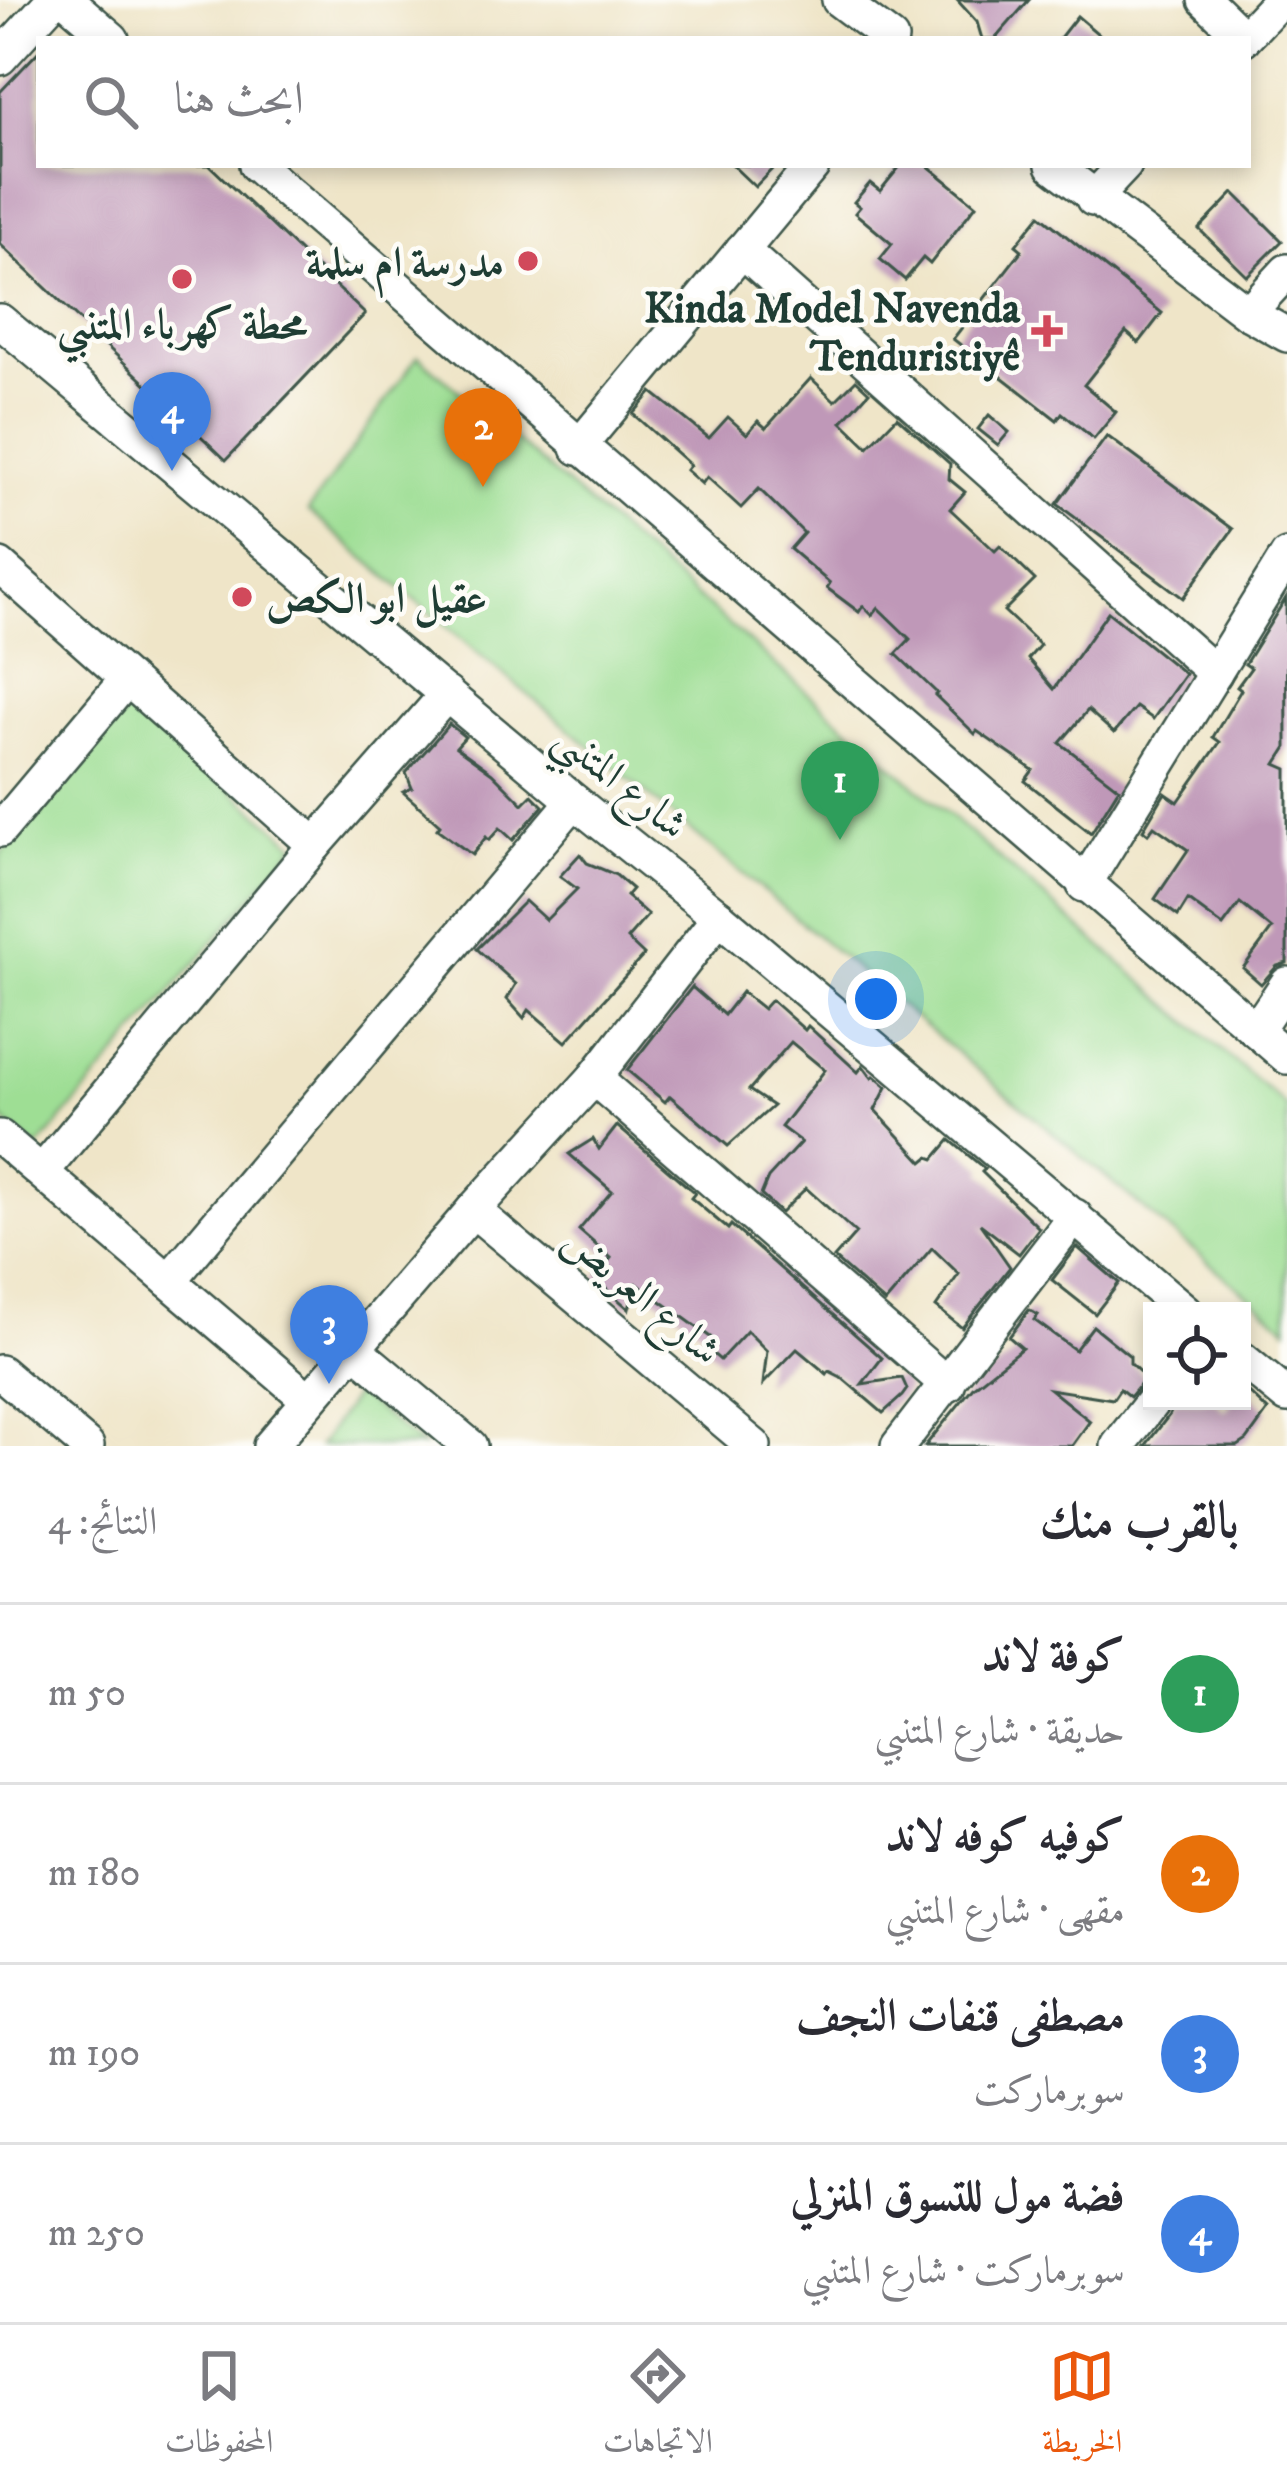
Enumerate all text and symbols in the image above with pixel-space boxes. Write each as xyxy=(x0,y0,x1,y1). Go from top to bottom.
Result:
search box xyxy=(36,36,1251,168)
icon: search xyxy=(78,69,144,135)
text: ابحث هنا xyxy=(174,72,304,128)
place label: مدرسة ام سلمة xyxy=(306,238,504,299)
marker: مدرسة ام سلمة xyxy=(515,248,541,274)
marker: محطة كهرباء المتنبي xyxy=(169,266,195,292)
place label: Kinda Model Navenda Tenduristiyê xyxy=(644,284,1021,384)
place label: محطة كهرباء المتنبي xyxy=(57,300,308,364)
marker: Kinda Model Navenda Tenduristiyê xyxy=(1031,315,1063,347)
pin: 4 xyxy=(133,372,211,471)
pin: 2 xyxy=(444,388,522,487)
place label: عقيل ابو الكص xyxy=(266,574,487,628)
marker: عقيل ابو الكص xyxy=(229,584,255,610)
street label: شارع المتنبي xyxy=(536,713,697,860)
pin: 1 xyxy=(801,741,879,840)
your location xyxy=(846,969,906,1029)
street label: شارع العريض xyxy=(547,1215,731,1383)
pin: 3 xyxy=(290,1285,368,1384)
map controls xyxy=(1143,1302,1251,1410)
button: locate xyxy=(1143,1302,1251,1410)
text: بالقرب منك xyxy=(1040,1490,1239,1554)
text: النتائج: 4 xyxy=(48,1498,157,1547)
text: كوفة لاند xyxy=(982,1629,1125,1685)
text: 50 m xyxy=(48,1669,126,1718)
text: 1 xyxy=(1193,1669,1207,1718)
text: حديقة · شارع المتنبي xyxy=(874,1707,1125,1756)
text: كوفيه كوفه لاند xyxy=(886,1809,1125,1865)
text: 180 m xyxy=(48,1849,141,1898)
text: 2 xyxy=(1190,1849,1210,1898)
text: مقهى · شارع المتنبي xyxy=(885,1887,1125,1936)
text: مصطفى قنفات النجف xyxy=(796,1989,1125,2045)
text: 190 m xyxy=(48,2029,140,2078)
text: 3 xyxy=(1193,2029,1207,2078)
text: سوبرماركت xyxy=(974,2067,1125,2116)
text: فضة مول للتسوق المنزلي xyxy=(791,2169,1125,2225)
text: 250 m xyxy=(48,2209,145,2258)
text: 4 xyxy=(1189,2209,1211,2258)
text: سوبرماركت · شارع المتنبي xyxy=(802,2247,1125,2296)
tab: المحفوظات xyxy=(165,2343,273,2473)
tab: الاتجاهات xyxy=(603,2343,713,2473)
tab: الخريطة xyxy=(1042,2343,1122,2473)

